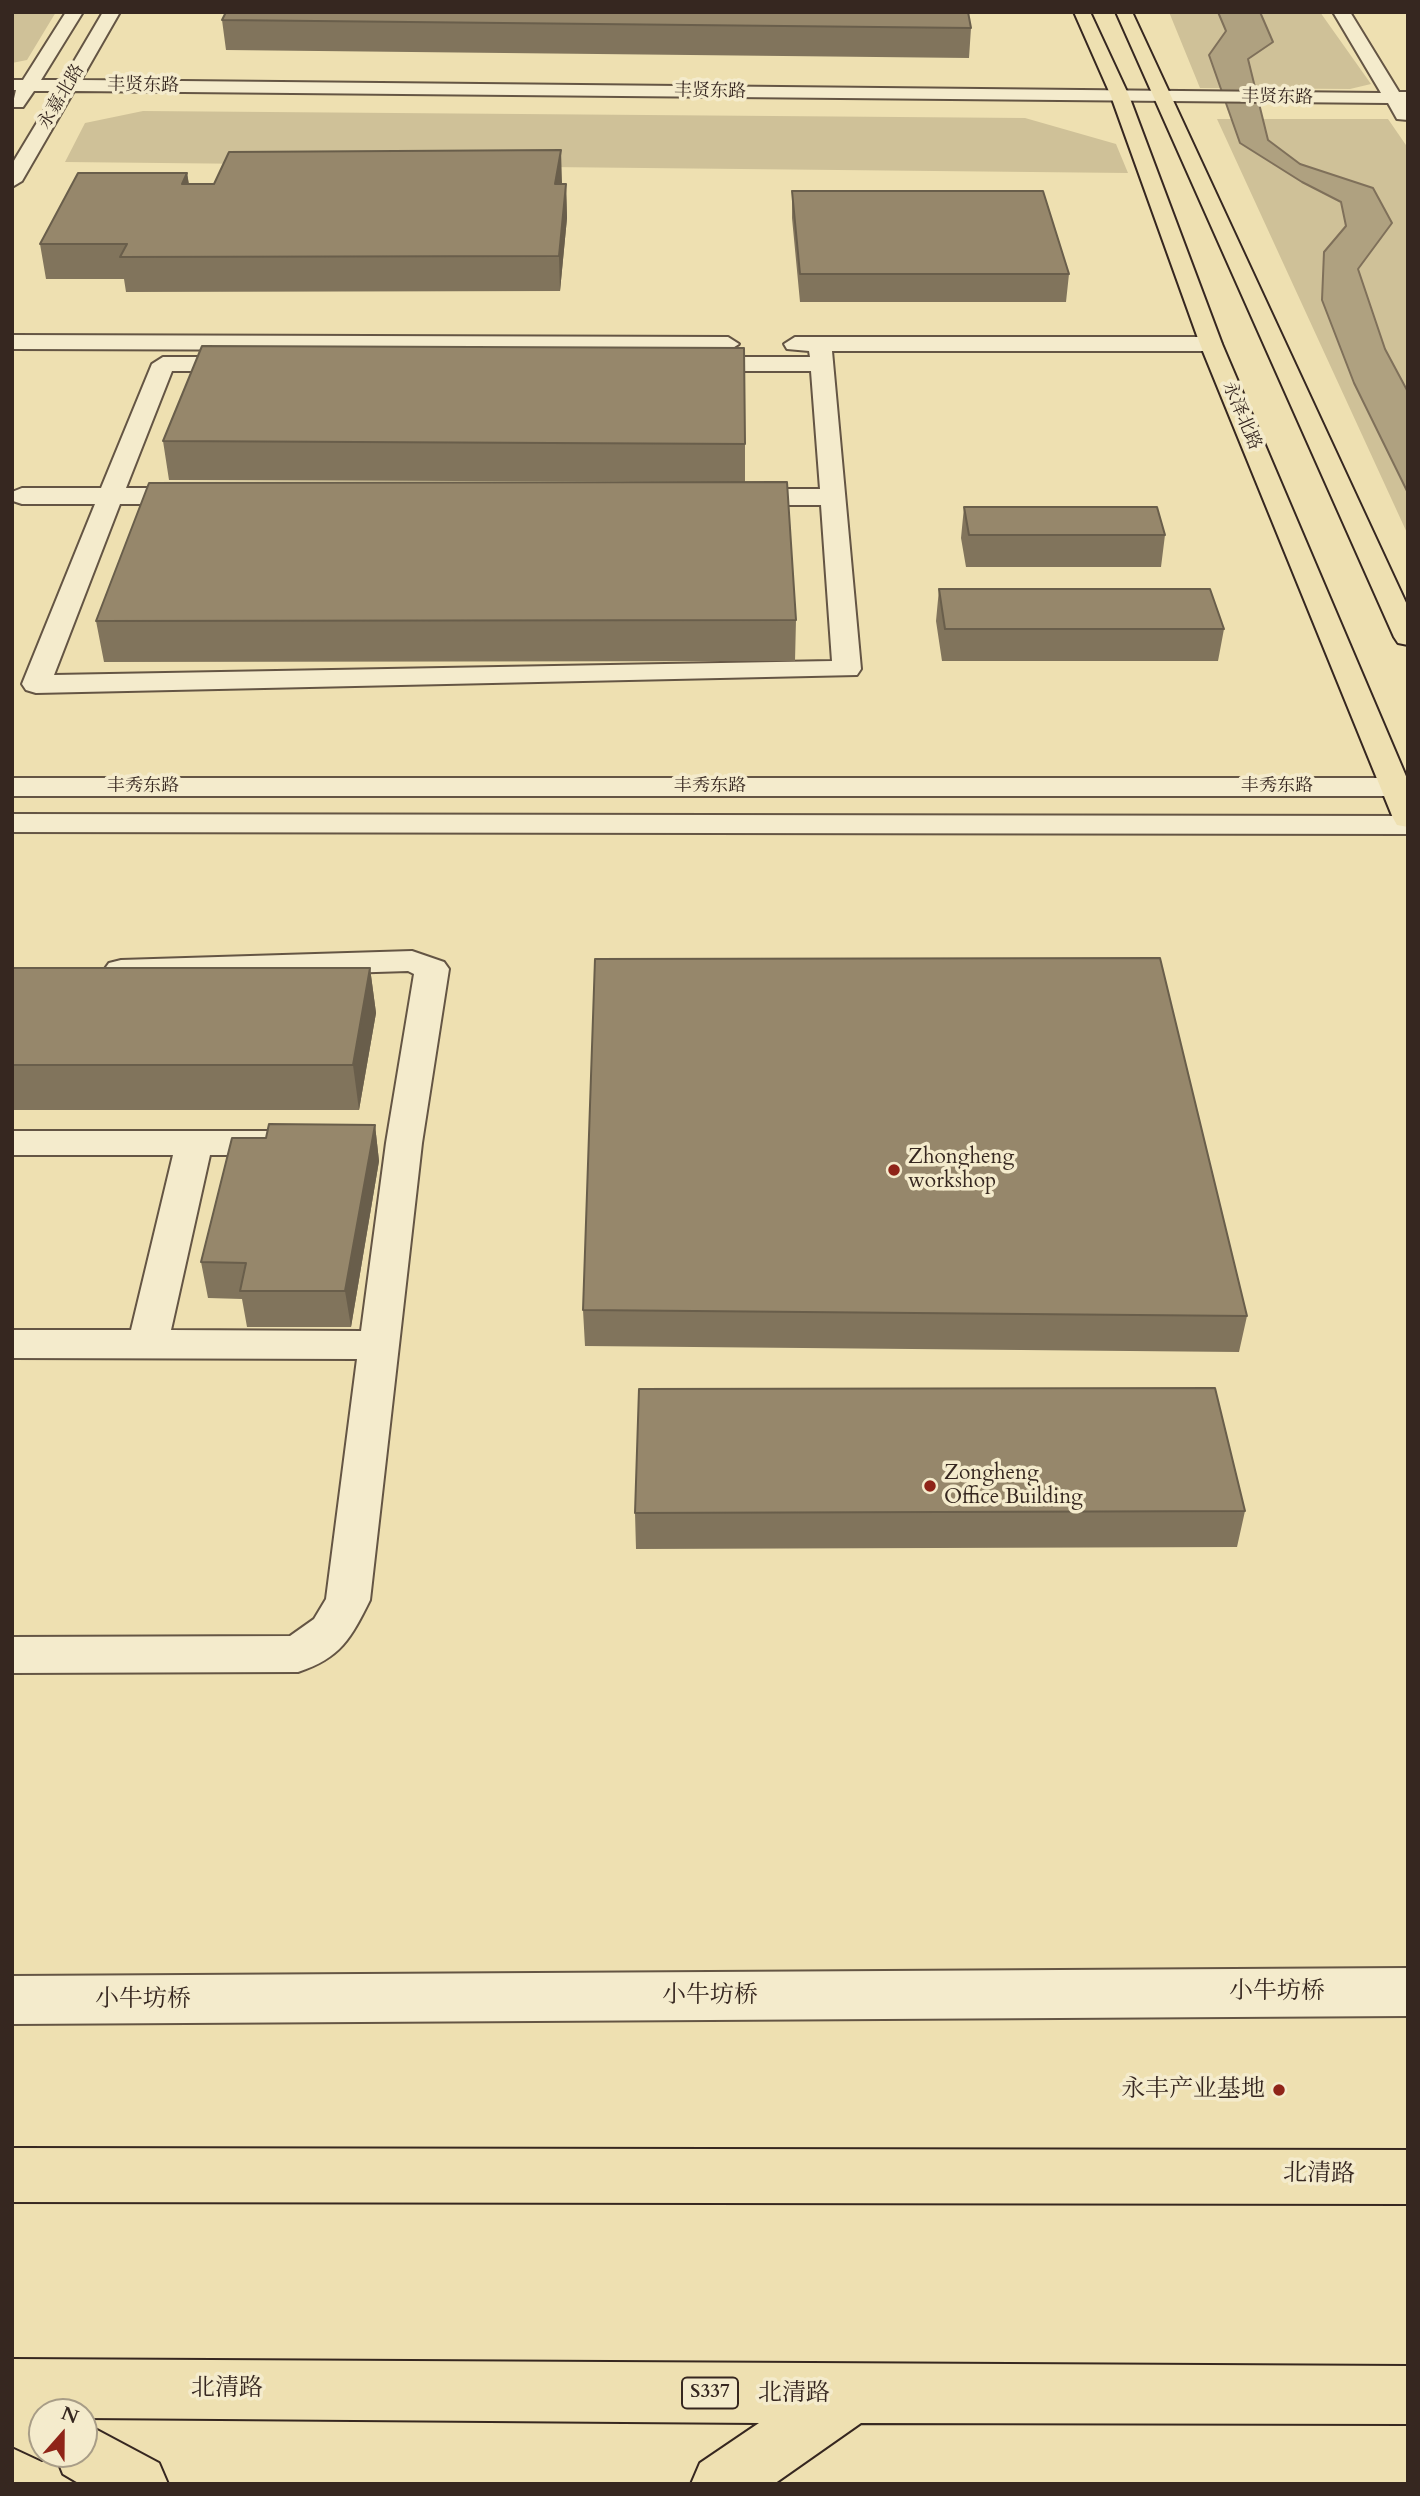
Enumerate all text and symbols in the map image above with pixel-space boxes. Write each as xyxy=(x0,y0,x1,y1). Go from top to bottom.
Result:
street label: 永嘉北路 xyxy=(34,61,90,133)
street label: 丰贤东路 xyxy=(107,75,179,97)
street label: 丰贤东路 xyxy=(674,81,746,103)
street label: 丰贤东路 xyxy=(1241,87,1313,109)
street label: 永泽北路 xyxy=(1217,379,1265,453)
street label: 丰秀东路 xyxy=(107,776,179,798)
street label: 丰秀东路 xyxy=(674,776,746,798)
street label: 丰秀东路 xyxy=(1241,776,1313,798)
place label: Zhongheng workshop xyxy=(908,1145,1014,1195)
marker: Zhongheng workshop xyxy=(886,1162,902,1178)
place label: Zongheng Office Building xyxy=(944,1461,1083,1511)
marker: Zongheng Office Building xyxy=(922,1478,938,1494)
street label: 小牛坊桥 xyxy=(1229,1978,1325,2006)
street label: 小牛坊桥 xyxy=(662,1982,758,2010)
street label: 小牛坊桥 xyxy=(95,1986,191,2014)
place label: 永丰产业基地 xyxy=(1121,2076,1265,2104)
marker: 永丰产业基地 xyxy=(1271,2082,1287,2098)
street label: 北清路 xyxy=(1283,2160,1355,2190)
street label: 北清路 xyxy=(191,2375,263,2403)
road number: S337 xyxy=(682,2378,738,2408)
street label: 北清路 xyxy=(758,2380,830,2408)
north arrow xyxy=(28,2398,98,2468)
text: N xyxy=(57,2400,82,2430)

